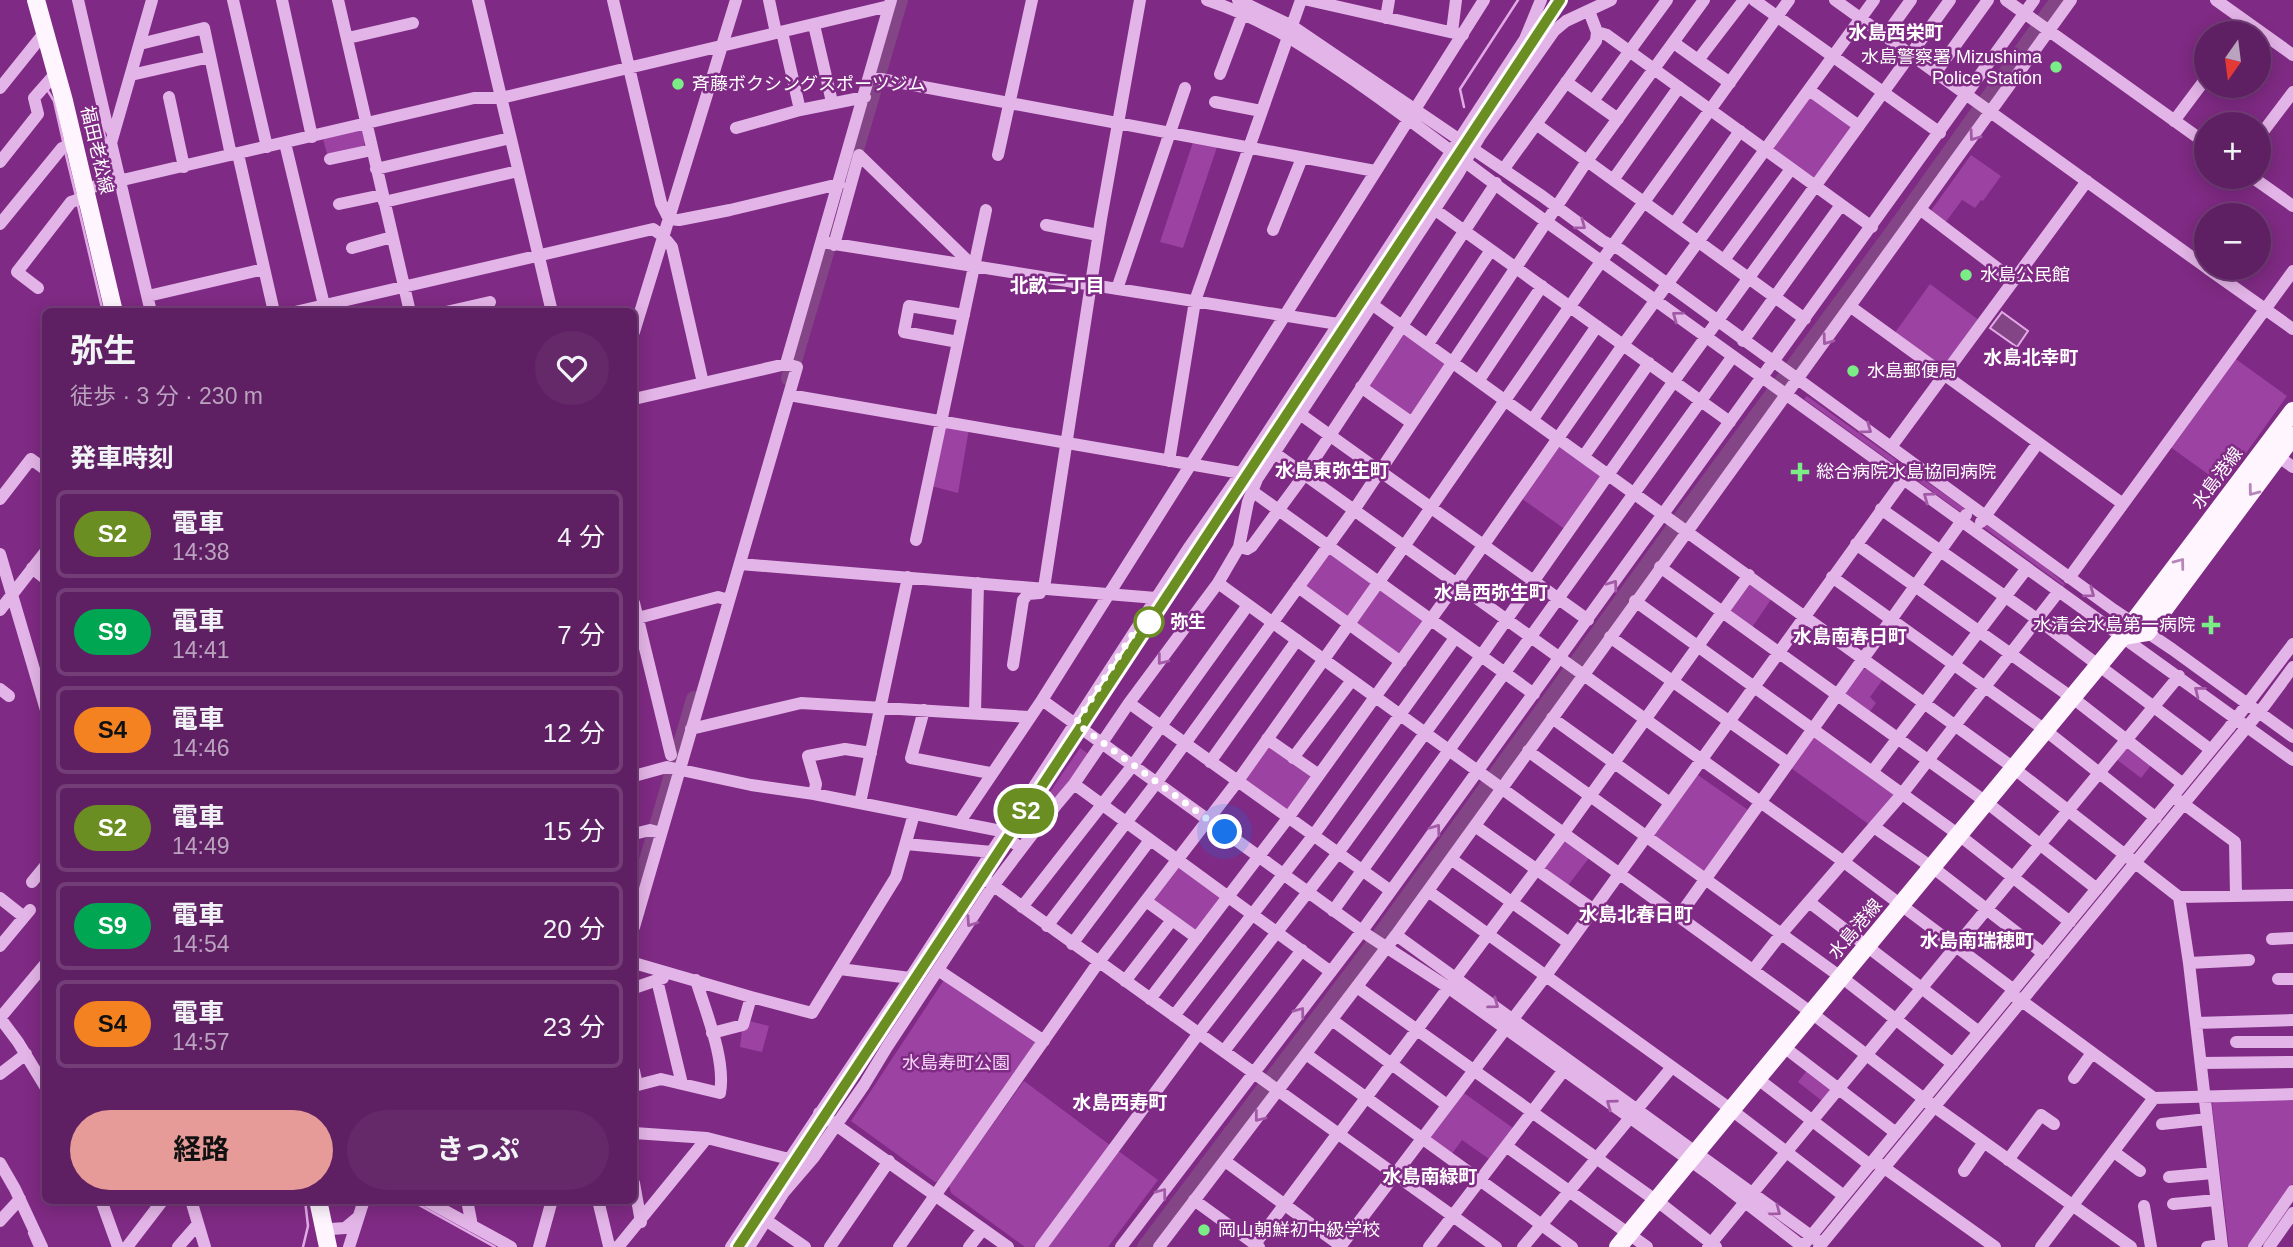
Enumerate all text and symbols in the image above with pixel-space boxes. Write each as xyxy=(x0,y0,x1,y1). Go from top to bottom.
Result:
north arrow xyxy=(2194,21,2272,98)
map controls xyxy=(2194,21,2271,280)
district label: 水島西栄町 xyxy=(1848,22,1944,43)
place label: 水島警察署 Mizushima Police Station xyxy=(1861,47,2043,88)
marker: 水島警察署 Mizushima Police Station xyxy=(2048,59,2064,75)
place label: 斉藤ボクシングスポーツジム xyxy=(692,74,926,94)
marker: 斉藤ボクシングスポーツジム xyxy=(670,76,686,92)
street label: 福田老松線 xyxy=(77,104,117,196)
button: + xyxy=(2194,112,2271,189)
one-way arrow xyxy=(1970,128,1983,140)
button: − xyxy=(2194,203,2271,280)
one-way arrow xyxy=(1573,217,1586,229)
place label: 水島公民館 xyxy=(1980,265,2070,285)
marker: 水島公民館 xyxy=(1958,267,1974,283)
district label: 北畝二丁目 xyxy=(1009,275,1105,296)
one-way arrow xyxy=(1672,312,1685,324)
button: heart xyxy=(535,331,609,405)
text: 弥生 xyxy=(70,332,136,369)
one-way arrow xyxy=(1822,332,1835,345)
district label: 水島北幸町 xyxy=(1983,347,2079,368)
place label: 水島郵便局 xyxy=(1867,361,1957,381)
marker: 水島郵便局 xyxy=(1845,363,1861,379)
text: 徒歩 · 3 分 · 230 m xyxy=(70,383,263,409)
one-way arrow xyxy=(1859,421,1872,434)
text: 発車時刻 xyxy=(70,443,174,473)
street label: 水島港線 xyxy=(2187,443,2247,513)
district label: 水島東弥生町 xyxy=(1275,460,1389,481)
marker: 総合病院水島協同病院 xyxy=(1790,462,1810,482)
place label: 総合病院水島協同病院 xyxy=(1816,462,1996,482)
one-way arrow xyxy=(2248,483,2261,496)
one-way arrow xyxy=(1923,492,1936,505)
text: 電車 xyxy=(172,508,224,538)
text: S2 xyxy=(98,520,127,547)
text: 4 分 xyxy=(557,522,605,552)
text: 14:38 xyxy=(172,539,230,565)
one-way arrow xyxy=(2171,558,2184,571)
one-way arrow xyxy=(1604,581,1617,593)
district label: 水島西弥生町 xyxy=(1434,582,1548,603)
one-way arrow xyxy=(2082,585,2095,597)
text: 電車 xyxy=(172,606,224,636)
marker: 弥生 xyxy=(1134,607,1164,637)
place label: 弥生 xyxy=(1170,612,1206,632)
place label: 水清会水島第一病院 xyxy=(2033,615,2195,635)
marker: 水清会水島第一病院 xyxy=(2201,615,2221,635)
text: S9 xyxy=(98,618,127,645)
text: 7 分 xyxy=(557,620,605,650)
district label: 水島南春日町 xyxy=(1793,626,1907,647)
text: 14:41 xyxy=(172,637,230,663)
one-way arrow xyxy=(1158,652,1171,665)
one-way arrow xyxy=(2194,686,2206,699)
text: 電車 xyxy=(172,704,224,734)
text: S4 xyxy=(98,716,127,743)
text: 12 分 xyxy=(543,718,605,748)
text: 14:46 xyxy=(172,735,230,761)
line badge: S2 xyxy=(995,788,1058,834)
text: S2 xyxy=(1011,797,1041,824)
text: 電車 xyxy=(172,802,224,832)
text: S2 xyxy=(98,814,127,841)
your location xyxy=(1207,814,1242,849)
text: 15 分 xyxy=(543,816,605,846)
one-way arrow xyxy=(1428,824,1440,837)
text: 14:49 xyxy=(172,833,230,859)
street label: 水島港線 xyxy=(1824,895,1886,963)
text: 電車 xyxy=(172,900,224,930)
district label: 水島北春日町 xyxy=(1579,904,1693,925)
text: S9 xyxy=(98,912,127,939)
text: 20 分 xyxy=(543,914,605,944)
one-way arrow xyxy=(966,915,979,928)
district label: 水島南瑞穂町 xyxy=(1920,930,2034,951)
text: 14:54 xyxy=(172,931,230,957)
one-way arrow xyxy=(1486,996,1499,1008)
text: 電車 xyxy=(172,998,224,1028)
one-way arrow xyxy=(1292,1007,1305,1019)
text: S4 xyxy=(98,1010,127,1037)
text: 23 分 xyxy=(543,1012,605,1042)
text: 14:57 xyxy=(172,1029,230,1055)
park label: 水島寿町公園 xyxy=(902,1053,1010,1073)
district label: 水島西寿町 xyxy=(1072,1092,1168,1113)
one-way arrow xyxy=(1606,1100,1618,1113)
one-way arrow xyxy=(1254,1109,1267,1121)
button: 経路 xyxy=(70,1110,333,1190)
button: きっぷ xyxy=(347,1110,609,1190)
district label: 水島南緑町 xyxy=(1382,1166,1478,1187)
one-way arrow xyxy=(1154,1188,1167,1200)
one-way arrow xyxy=(1768,1203,1780,1216)
place label: 岡山朝鮮初中級学校 xyxy=(1218,1220,1380,1240)
marker: 岡山朝鮮初中級学校 xyxy=(1196,1222,1212,1238)

